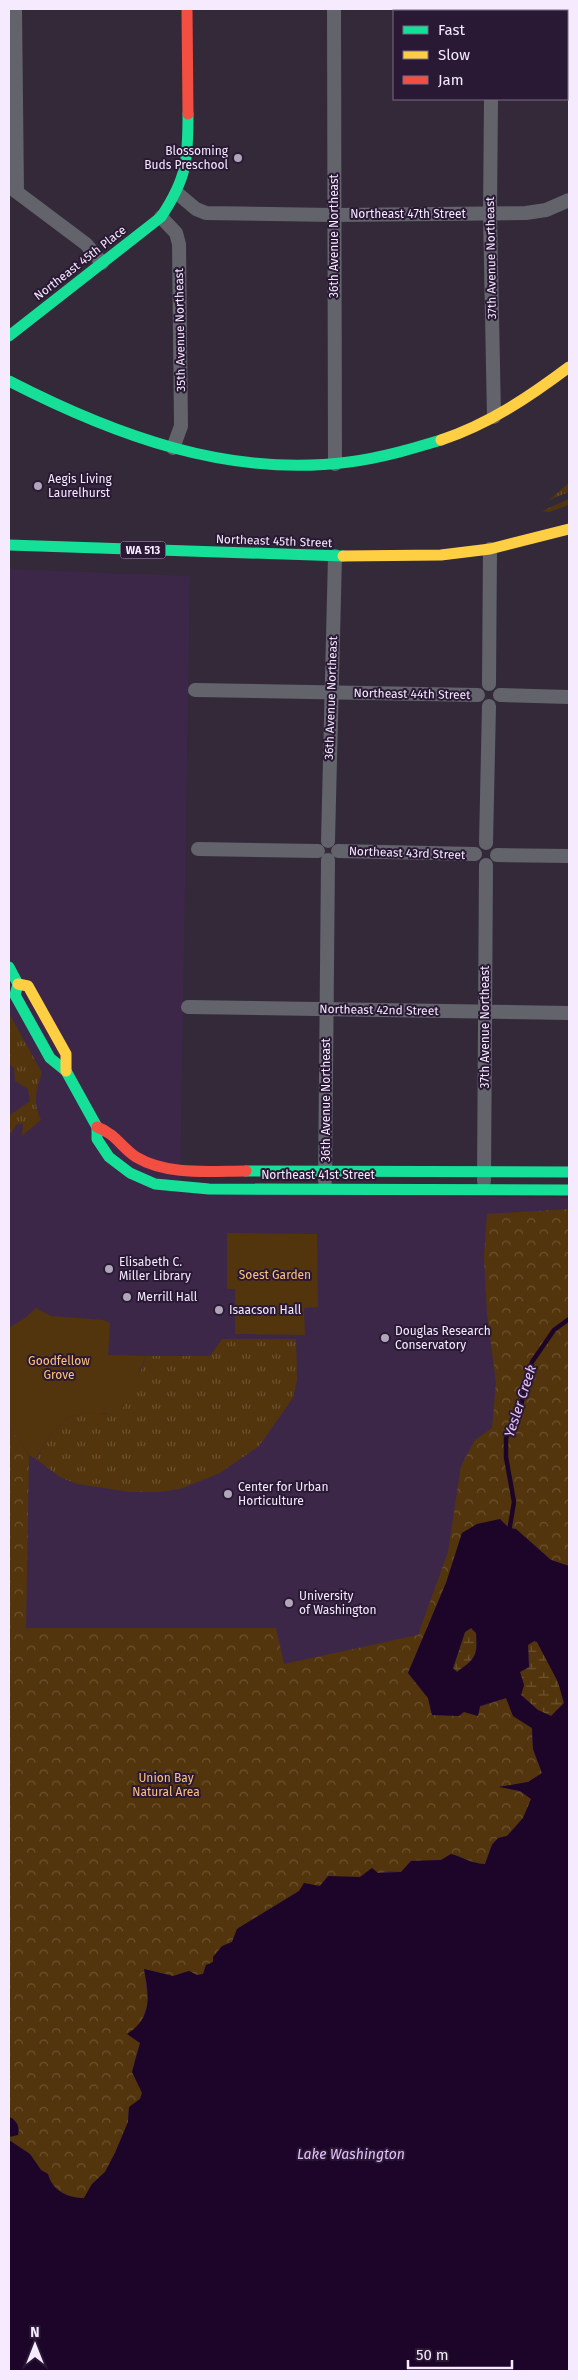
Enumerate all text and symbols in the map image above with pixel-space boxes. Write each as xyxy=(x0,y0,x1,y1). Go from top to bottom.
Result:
legend xyxy=(393,10,568,100)
text: Fast xyxy=(438,21,465,39)
text: Slow xyxy=(438,46,470,64)
text: Jam xyxy=(438,71,464,89)
place label: Blossoming Buds Preschool xyxy=(144,144,229,172)
marker: Blossoming Buds Preschool xyxy=(232,152,244,164)
street label: 36th Avenue Northeast xyxy=(327,173,341,298)
street label: 37th Avenue Northeast xyxy=(483,196,499,320)
street label: Northeast 47th Street xyxy=(350,207,467,221)
street label: Northeast 45th Place xyxy=(31,223,129,303)
street label: 35th Avenue Northeast xyxy=(172,268,188,392)
place label: Aegis Living Laurelhurst xyxy=(48,472,113,500)
marker: Aegis Living Laurelhurst xyxy=(32,480,44,492)
street label: Northeast 45th Street xyxy=(216,532,333,550)
road number: WA 513 xyxy=(120,542,166,558)
street label: 36th Avenue Northeast xyxy=(322,635,340,760)
street label: Northeast 44th Street xyxy=(353,686,471,702)
street label: Northeast 43rd Street xyxy=(349,844,466,862)
street label: 37th Avenue Northeast xyxy=(478,965,492,1088)
street label: Northeast 42nd Street xyxy=(319,1002,439,1018)
street label: 36th Avenue Northeast xyxy=(319,1037,333,1162)
street label: Northeast 41st Street xyxy=(261,1168,376,1182)
place label: Elisabeth C. Miller Library xyxy=(119,1255,191,1283)
marker: Elisabeth C. Miller Library xyxy=(103,1263,115,1275)
park label: Soest Garden xyxy=(239,1268,311,1282)
place label: Merrill Hall xyxy=(137,1290,198,1304)
marker: Merrill Hall xyxy=(121,1291,133,1303)
place label: Isaacson Hall xyxy=(229,1303,302,1317)
marker: Isaacson Hall xyxy=(213,1304,225,1316)
place label: Douglas Research Conservatory xyxy=(395,1324,491,1352)
marker: Douglas Research Conservatory xyxy=(379,1332,391,1344)
park label: Goodfellow Grove xyxy=(28,1354,90,1382)
water label: Yesler Creek xyxy=(501,1362,540,1440)
place label: Center for Urban Horticulture xyxy=(238,1480,328,1508)
marker: Center for Urban Horticulture xyxy=(222,1488,234,1500)
place label: University of Washington xyxy=(299,1589,377,1617)
marker: University of Washington xyxy=(283,1597,295,1609)
park label: Union Bay Natural Area xyxy=(132,1771,200,1799)
water label: Lake Washington xyxy=(297,2146,405,2163)
north arrow xyxy=(10,2320,60,2370)
text: N xyxy=(30,2324,40,2341)
scale bar xyxy=(408,2338,512,2370)
text: 50 m xyxy=(416,2346,449,2364)

